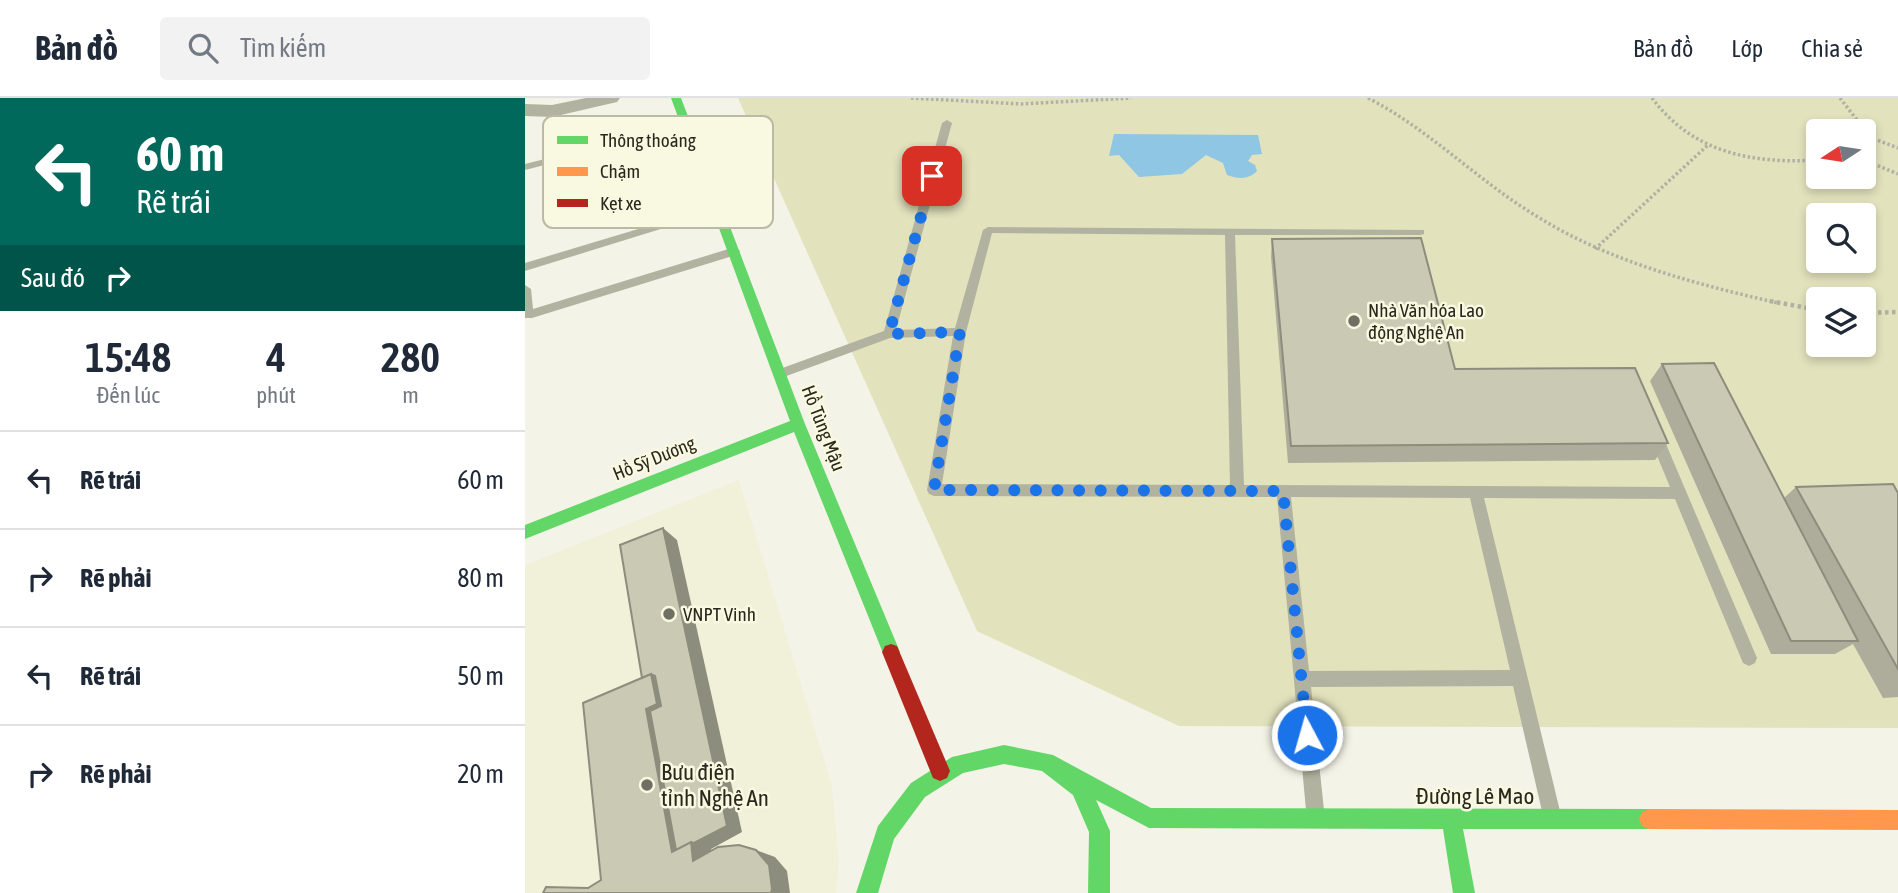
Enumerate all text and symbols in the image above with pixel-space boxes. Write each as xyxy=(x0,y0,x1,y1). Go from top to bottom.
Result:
search box xyxy=(160,17,650,80)
text: Bản đồ xyxy=(35,29,118,67)
icon: search xyxy=(184,29,222,67)
text: Tìm kiếm xyxy=(240,33,326,63)
text: Bản đồ xyxy=(1633,35,1693,62)
text: Lớp xyxy=(1731,35,1763,62)
text: Chia sẻ xyxy=(1801,35,1863,62)
legend xyxy=(543,116,773,228)
north arrow xyxy=(1806,119,1876,189)
map controls xyxy=(1806,119,1876,357)
text: 60 m xyxy=(136,125,224,181)
icon: left xyxy=(21,126,112,217)
text: Thông thoáng xyxy=(600,129,697,151)
pin xyxy=(902,146,962,206)
icon: arrive xyxy=(913,157,951,195)
text: Chậm xyxy=(600,160,640,182)
text: Rẽ trái xyxy=(136,183,211,220)
text: Kẹt xe xyxy=(600,192,642,214)
button: search xyxy=(1806,203,1876,273)
icon: right xyxy=(99,259,137,297)
text: Sau đó xyxy=(21,263,85,293)
button: layers xyxy=(1806,287,1876,357)
place label: Nhà Văn hóa Lao động Nghệ An xyxy=(1368,299,1484,343)
marker: Nhà Văn hóa Lao động Nghệ An xyxy=(1346,313,1362,329)
text: 15:48 xyxy=(85,333,171,381)
text: 4 xyxy=(266,333,286,381)
text: 280 xyxy=(381,333,440,381)
text: Đến lúc xyxy=(96,382,160,408)
text: phút xyxy=(256,382,296,408)
text: m xyxy=(402,382,419,408)
street label: Hồ Tùng Mậu xyxy=(798,382,850,474)
street label: Hồ Sỹ Dương xyxy=(610,431,699,484)
icon: left xyxy=(21,461,59,499)
text: Rẽ trái xyxy=(80,465,141,495)
text: 60 m xyxy=(457,465,504,495)
icon: right xyxy=(21,559,59,597)
text: Rẽ phải xyxy=(80,563,151,593)
text: 80 m xyxy=(457,563,504,593)
place label: VNPT Vinh xyxy=(683,603,756,625)
marker: VNPT Vinh xyxy=(661,606,677,622)
icon: left xyxy=(21,657,59,695)
text: Rẽ trái xyxy=(80,661,141,691)
text: 50 m xyxy=(457,661,504,691)
position arrow xyxy=(1270,698,1344,772)
icon: right xyxy=(21,755,59,793)
text: Rẽ phải xyxy=(80,759,151,789)
text: 20 m xyxy=(457,759,504,789)
place label: Bưu điện tỉnh Nghệ An xyxy=(661,759,769,811)
marker: Bưu điện tỉnh Nghệ An xyxy=(639,777,655,793)
street label: Đường Lê Mao xyxy=(1416,783,1534,809)

